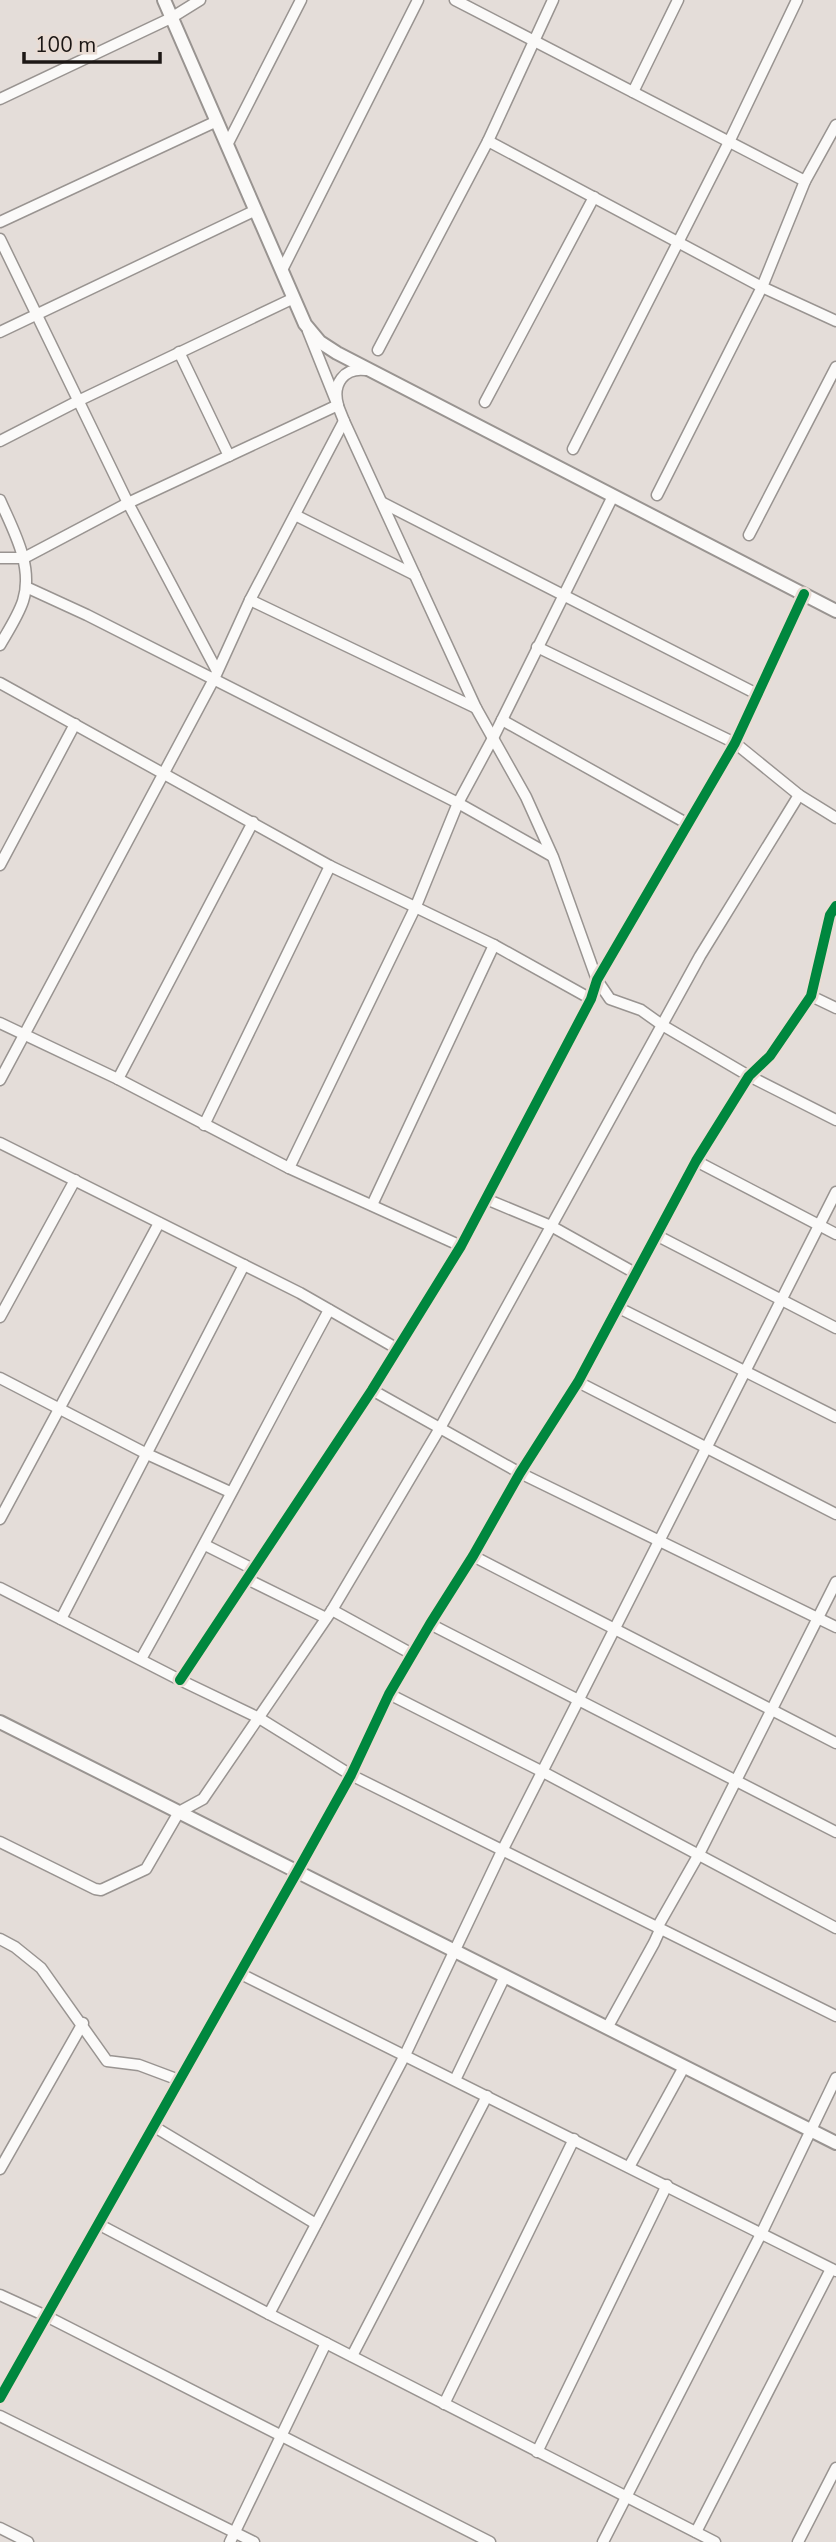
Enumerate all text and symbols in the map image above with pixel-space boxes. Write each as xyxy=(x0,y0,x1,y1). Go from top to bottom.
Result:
scale bar xyxy=(24,21,161,65)
text: 100 m xyxy=(35,31,96,59)

